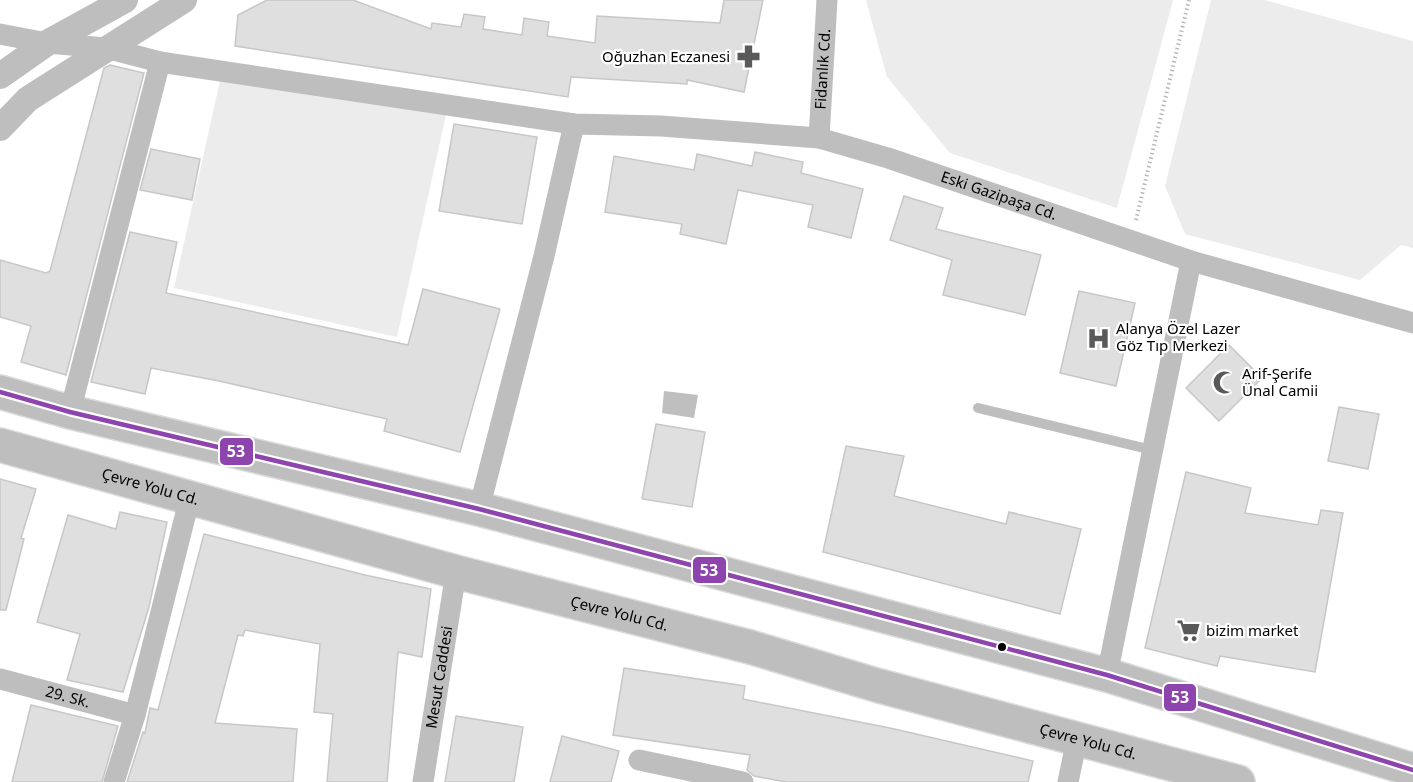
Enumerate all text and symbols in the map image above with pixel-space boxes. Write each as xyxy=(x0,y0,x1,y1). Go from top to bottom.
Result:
street label: Fidanlık Cd. xyxy=(810,28,834,110)
pharmacy icon: Oğuzhan Eczanesi xyxy=(735,44,761,70)
place label: Oğuzhan Eczanesi xyxy=(602,46,730,66)
street label: Eski Gazipaşa Cd. xyxy=(939,166,1060,224)
place label: Alanya Özel Lazer Göz Tıp Merkezi xyxy=(1116,318,1240,355)
hospital icon: Alanya Özel Lazer Göz Tıp Merkezi xyxy=(1085,325,1111,351)
place label: Arif-Şerife Ünal Camii xyxy=(1242,363,1318,400)
mosque icon: Arif-Şerife Ünal Camii xyxy=(1211,370,1237,396)
line badge: 53 xyxy=(219,437,254,466)
text: 53 xyxy=(227,440,245,462)
street label: Çevre Yolu Cd. xyxy=(100,463,201,509)
line badge: 53 xyxy=(692,556,727,584)
text: 53 xyxy=(700,559,718,581)
street label: Çevre Yolu Cd. xyxy=(569,591,671,635)
supermarket icon: bizim market xyxy=(1175,618,1201,644)
place label: bizim market xyxy=(1206,620,1299,640)
street label: Mesut Caddesi xyxy=(421,624,456,730)
unlabelled marker xyxy=(996,641,1008,653)
street label: 29. Sk. xyxy=(43,681,92,712)
line badge: 53 xyxy=(1163,683,1197,712)
text: 53 xyxy=(1171,686,1189,708)
street label: Çevre Yolu Cd. xyxy=(1037,718,1139,764)

